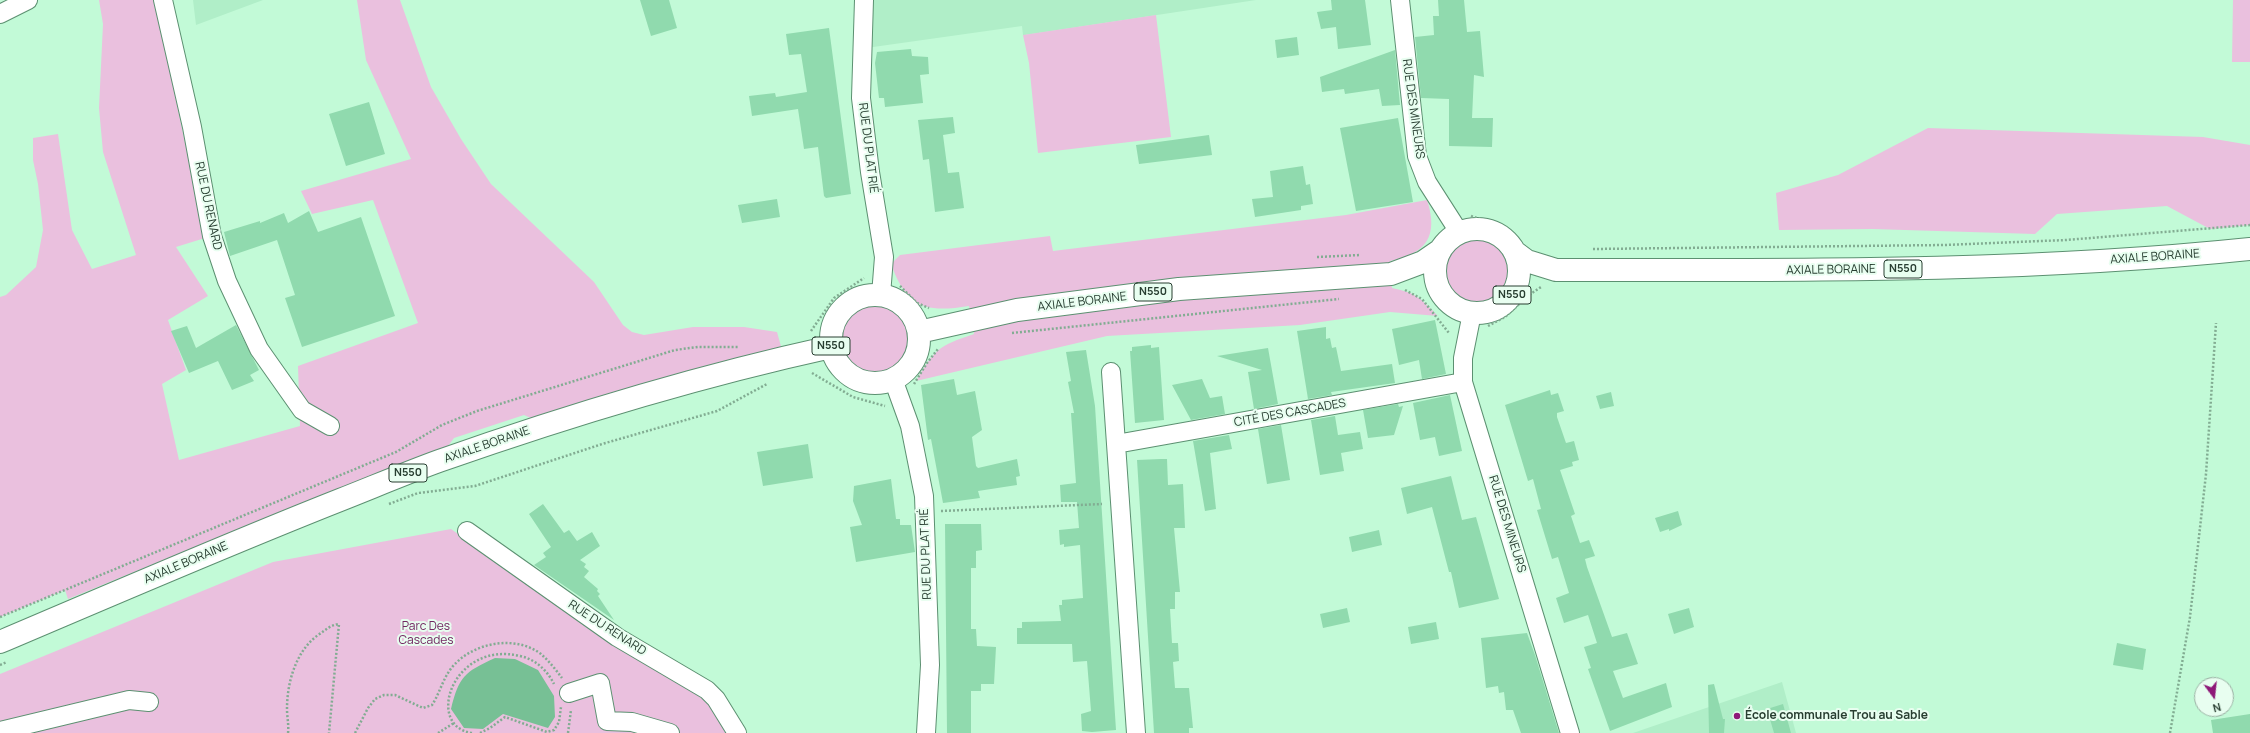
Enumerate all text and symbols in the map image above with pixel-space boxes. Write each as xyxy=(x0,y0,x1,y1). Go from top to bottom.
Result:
street label: RUE DES MINEURS xyxy=(1399,58,1427,160)
street label: RUE DU PLAT RIÉ xyxy=(855,102,881,194)
street label: RUE DU RENARD xyxy=(192,161,224,251)
street label: AXIALE BORAINE xyxy=(2110,247,2200,267)
road number: N550 xyxy=(1884,260,1922,278)
street label: AXIALE BORAINE xyxy=(1786,262,1876,278)
road number: N550 xyxy=(1134,283,1172,301)
road number: N550 xyxy=(1493,286,1531,304)
street label: AXIALE BORAINE xyxy=(1037,289,1127,315)
road number: N550 xyxy=(812,337,850,355)
street label: CITÉ DES CASCADES xyxy=(1233,396,1347,430)
street label: AXIALE BORAINE xyxy=(442,424,532,466)
road number: N550 xyxy=(389,464,427,482)
street label: RUE DES MINEURS xyxy=(1485,474,1529,574)
street label: RUE DU PLAT RIÉ xyxy=(917,508,935,600)
street label: AXIALE BORAINE xyxy=(142,539,230,587)
street label: RUE DU RENARD xyxy=(565,597,649,659)
park label: Parc Des Cascades xyxy=(398,620,454,648)
north arrow xyxy=(2194,677,2234,717)
text: N xyxy=(2211,700,2223,716)
place label: École communale Trou au Sable xyxy=(1745,709,1928,723)
marker: École communale Trou au Sable xyxy=(1732,711,1742,721)

